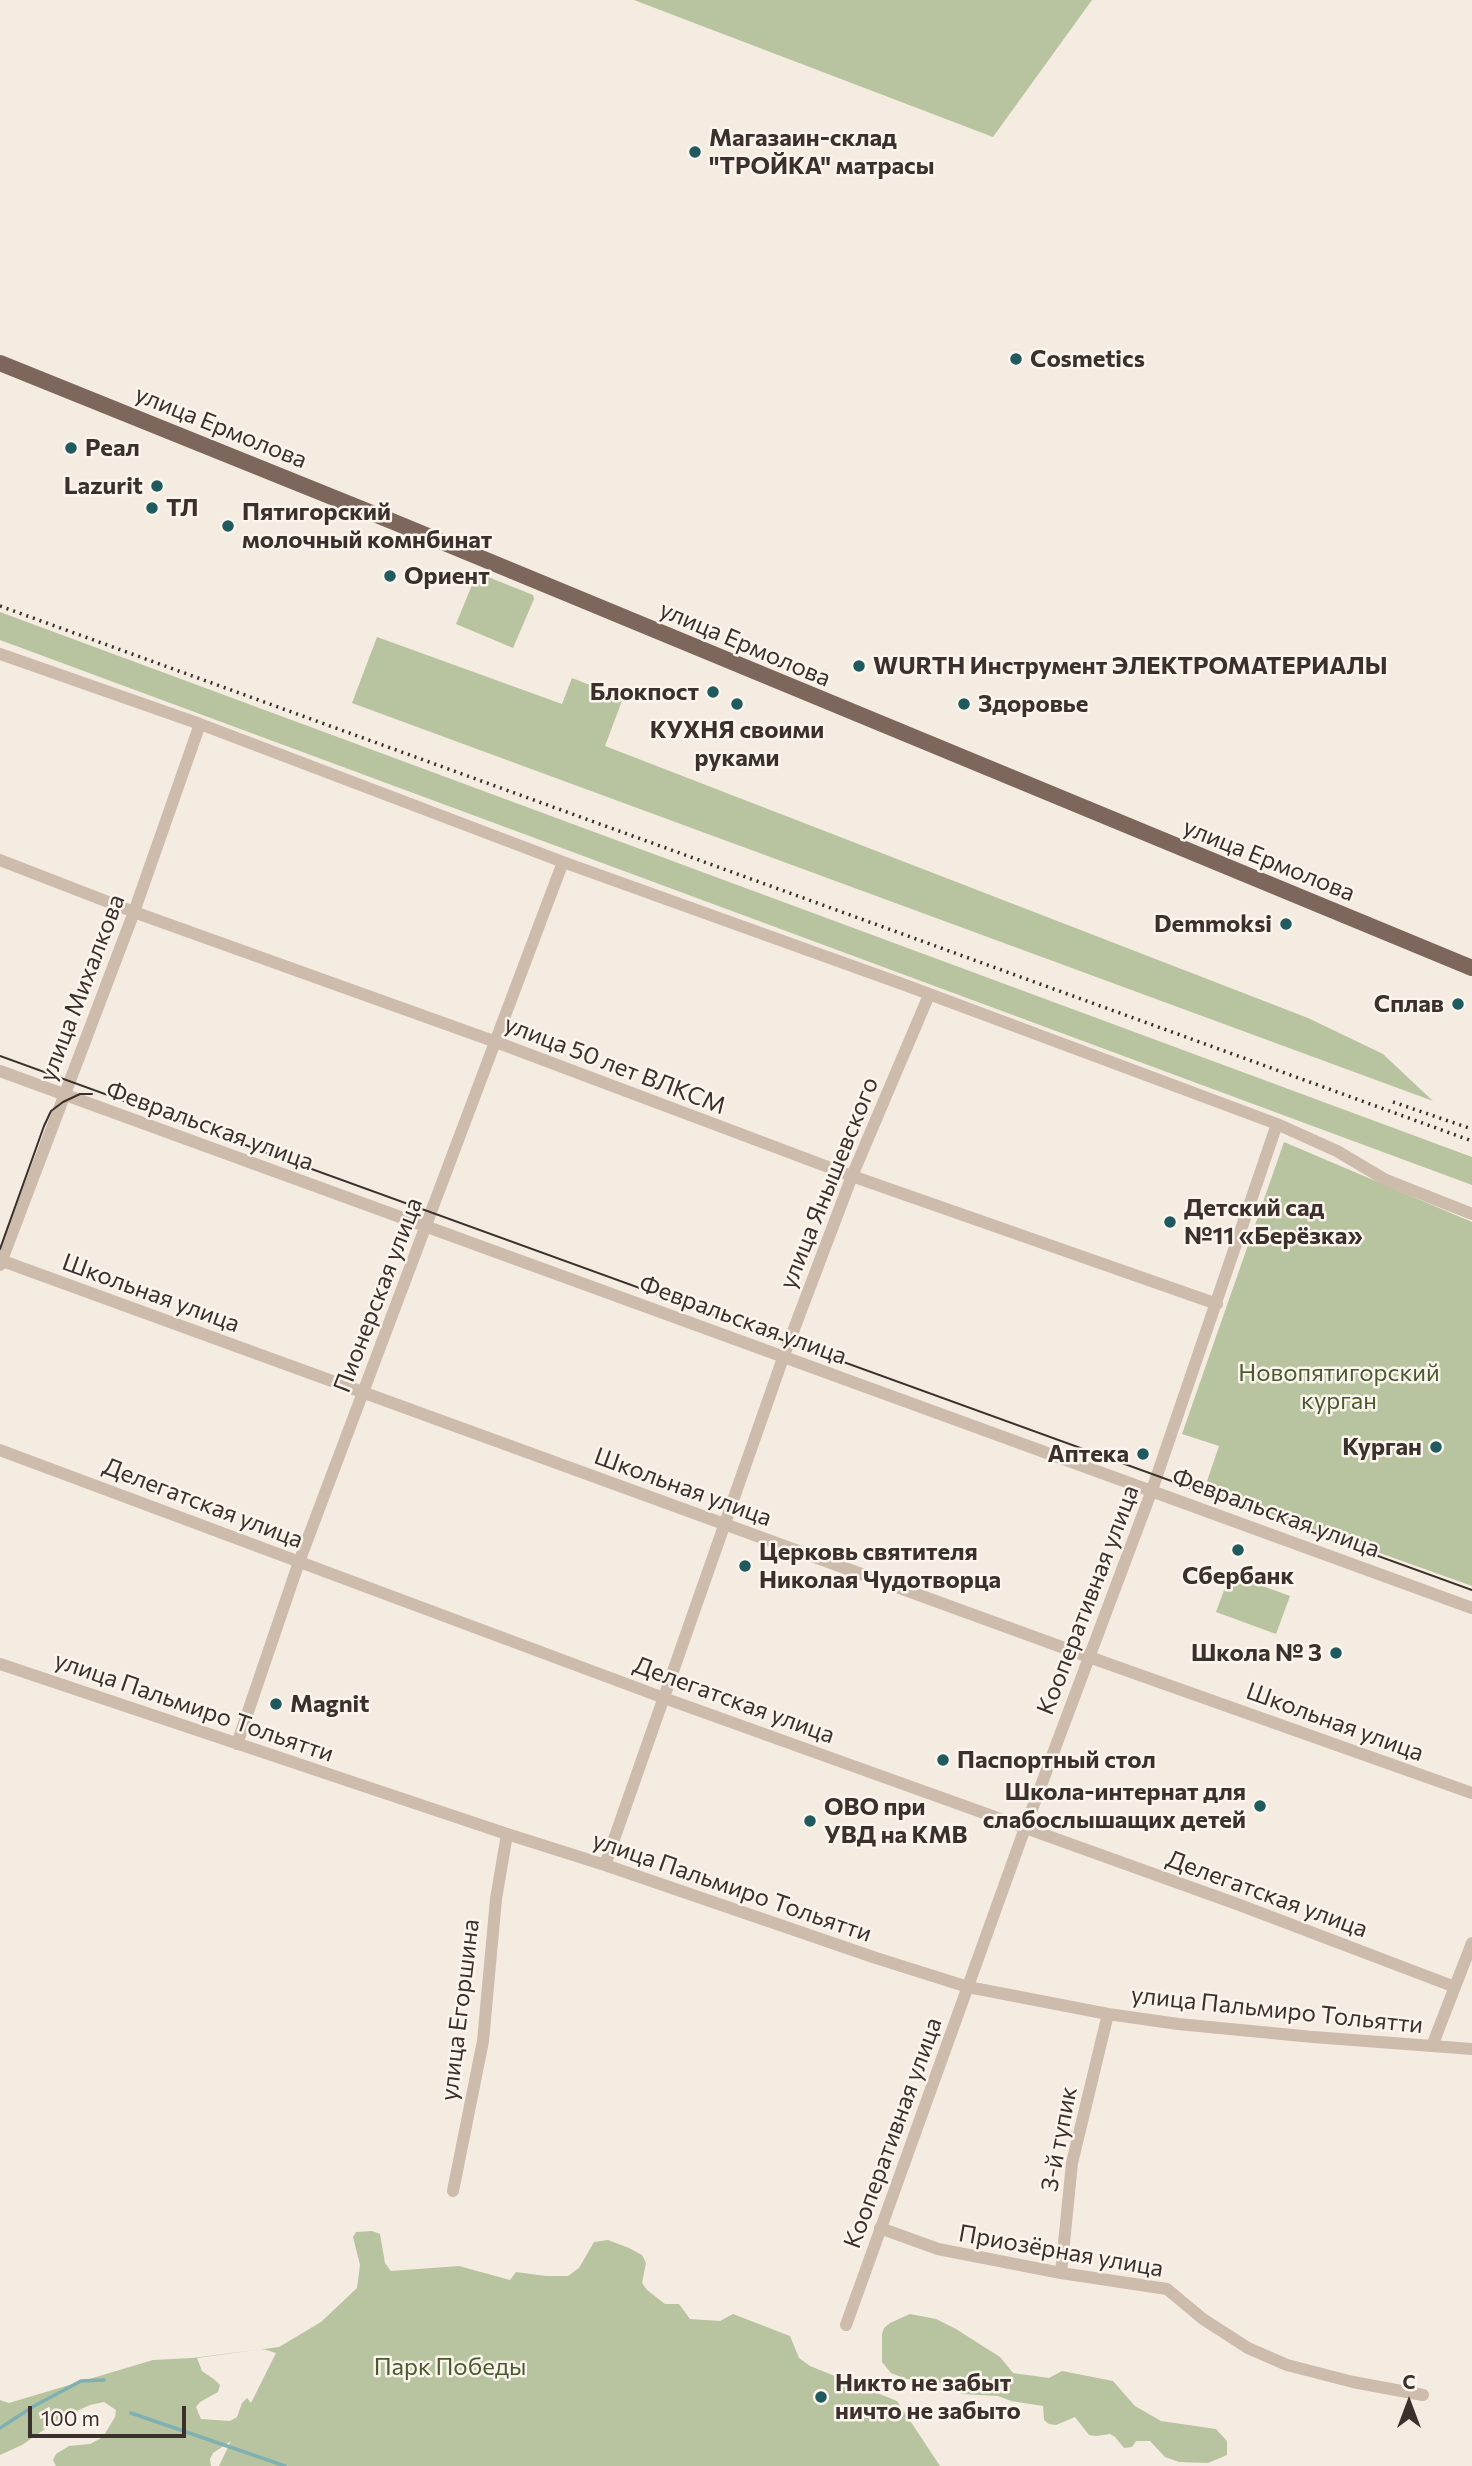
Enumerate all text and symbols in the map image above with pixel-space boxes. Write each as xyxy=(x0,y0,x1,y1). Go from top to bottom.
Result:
place label: Магазаин-склад "ТРОЙКА" матрасы xyxy=(709,124,935,180)
marker: Магазаин-склад "ТРОЙКА" матрасы xyxy=(687,144,703,160)
place label: Cosmetics xyxy=(1030,345,1145,373)
marker: Cosmetics xyxy=(1008,351,1024,367)
street label: улица Ермолова xyxy=(131,379,311,475)
place label: Реал xyxy=(85,434,140,462)
marker: Реал xyxy=(63,440,79,456)
place label: Lazurit xyxy=(64,472,143,500)
marker: Lazurit xyxy=(149,478,165,494)
place label: ТЛ xyxy=(166,494,198,522)
place label: Пятигорский молочный комнбинат xyxy=(242,498,492,554)
marker: ТЛ xyxy=(144,500,160,516)
marker: Пятигорский молочный комнбинат xyxy=(220,518,236,534)
place label: Ориент xyxy=(404,562,490,590)
marker: Ориент xyxy=(382,568,398,584)
street label: улица Ермолова xyxy=(655,595,835,693)
place label: WURTH Инструмент ЭЛЕКТРОМАТЕРИАЛЫ xyxy=(873,652,1388,680)
marker: WURTH Инструмент ЭЛЕКТРОМАТЕРИАЛЫ xyxy=(851,658,867,674)
place label: Блокпост xyxy=(590,678,699,706)
marker: Блокпост xyxy=(705,684,721,700)
place label: Здоровье xyxy=(978,690,1088,718)
marker: КУХНЯ своими руками xyxy=(729,696,745,712)
marker: Здоровье xyxy=(956,696,972,712)
place label: КУХНЯ своими руками xyxy=(650,716,824,772)
street label: улица Ермолова xyxy=(1179,812,1359,908)
street label: улица Михалкова xyxy=(33,890,131,1086)
place label: Demmoksi xyxy=(1154,910,1272,938)
marker: Demmoksi xyxy=(1278,916,1294,932)
place label: Сплав xyxy=(1374,990,1444,1018)
marker: Сплав xyxy=(1450,996,1466,1012)
street label: улица 50 лет ВЛКСМ xyxy=(500,1009,730,1121)
street label: улица Янышевского xyxy=(773,1073,885,1293)
street label: Февральская улица xyxy=(102,1075,318,1177)
street label: Пионерская улица xyxy=(328,1194,428,1396)
place label: Детский сад №11 «Берёзка» xyxy=(1184,1194,1363,1250)
marker: Детский сад №11 «Берёзка» xyxy=(1162,1214,1178,1230)
street label: Школьная улица xyxy=(58,1248,244,1338)
street label: Февральская улица xyxy=(635,1269,851,1371)
park label: Новопятигорский курган xyxy=(1238,1359,1440,1415)
place label: Курган xyxy=(1342,1433,1422,1461)
marker: Курган xyxy=(1428,1439,1444,1455)
place label: Аптека xyxy=(1048,1440,1129,1468)
street label: Школьная улица xyxy=(590,1442,776,1532)
marker: Аптека xyxy=(1135,1446,1151,1462)
street label: Делегатская улица xyxy=(99,1452,307,1554)
street label: Февральская улица xyxy=(1168,1462,1384,1564)
street label: Кооперативная улица xyxy=(1031,1481,1145,1719)
place label: Церковь святителя Николая Чудотворца xyxy=(759,1538,1001,1594)
marker: Сбербанк xyxy=(1230,1542,1246,1558)
marker: Церковь святителя Николая Чудотворца xyxy=(737,1558,753,1574)
place label: Сбербанк xyxy=(1182,1562,1294,1590)
place label: Школа № 3 xyxy=(1191,1639,1322,1667)
marker: Школа № 3 xyxy=(1328,1645,1344,1661)
street label: улица Пальмиро Тольятти xyxy=(51,1646,337,1768)
street label: Делегатская улица xyxy=(629,1650,839,1750)
street label: Школьная улица xyxy=(1242,1677,1428,1767)
place label: Magnit xyxy=(290,1690,369,1718)
marker: Magnit xyxy=(268,1696,284,1712)
place label: Паспортный стол xyxy=(957,1746,1156,1774)
marker: Паспортный стол xyxy=(935,1752,951,1768)
place label: Школа-интернат для слабослышащих детей xyxy=(983,1778,1246,1834)
place label: ОВО при УВД на КМВ xyxy=(824,1793,967,1849)
marker: Школа-интернат для слабослышащих детей xyxy=(1252,1798,1268,1814)
marker: ОВО при УВД на КМВ xyxy=(802,1813,818,1829)
street label: улица Пальмиро Тольятти xyxy=(589,1826,875,1948)
street label: Делегатская улица xyxy=(1162,1844,1372,1944)
street label: улица Егоршина xyxy=(435,1917,485,2103)
street label: улица Пальмиро Тольятти xyxy=(1130,1980,1424,2040)
street label: Кооперативная улица xyxy=(838,2014,948,2252)
street label: 3-й тупик xyxy=(1035,2084,1083,2194)
street label: Приозёрная улица xyxy=(956,2219,1166,2283)
park label: Парк Победы xyxy=(374,2353,526,2381)
north arrow xyxy=(1374,2368,1444,2438)
place label: Никто не забыт ничто не забыто xyxy=(835,2369,1021,2425)
text: С xyxy=(1403,2370,1416,2393)
marker: Никто не забыт ничто не забыто xyxy=(813,2389,829,2405)
scale bar xyxy=(32,2392,189,2436)
text: 100 m xyxy=(41,2405,100,2430)

